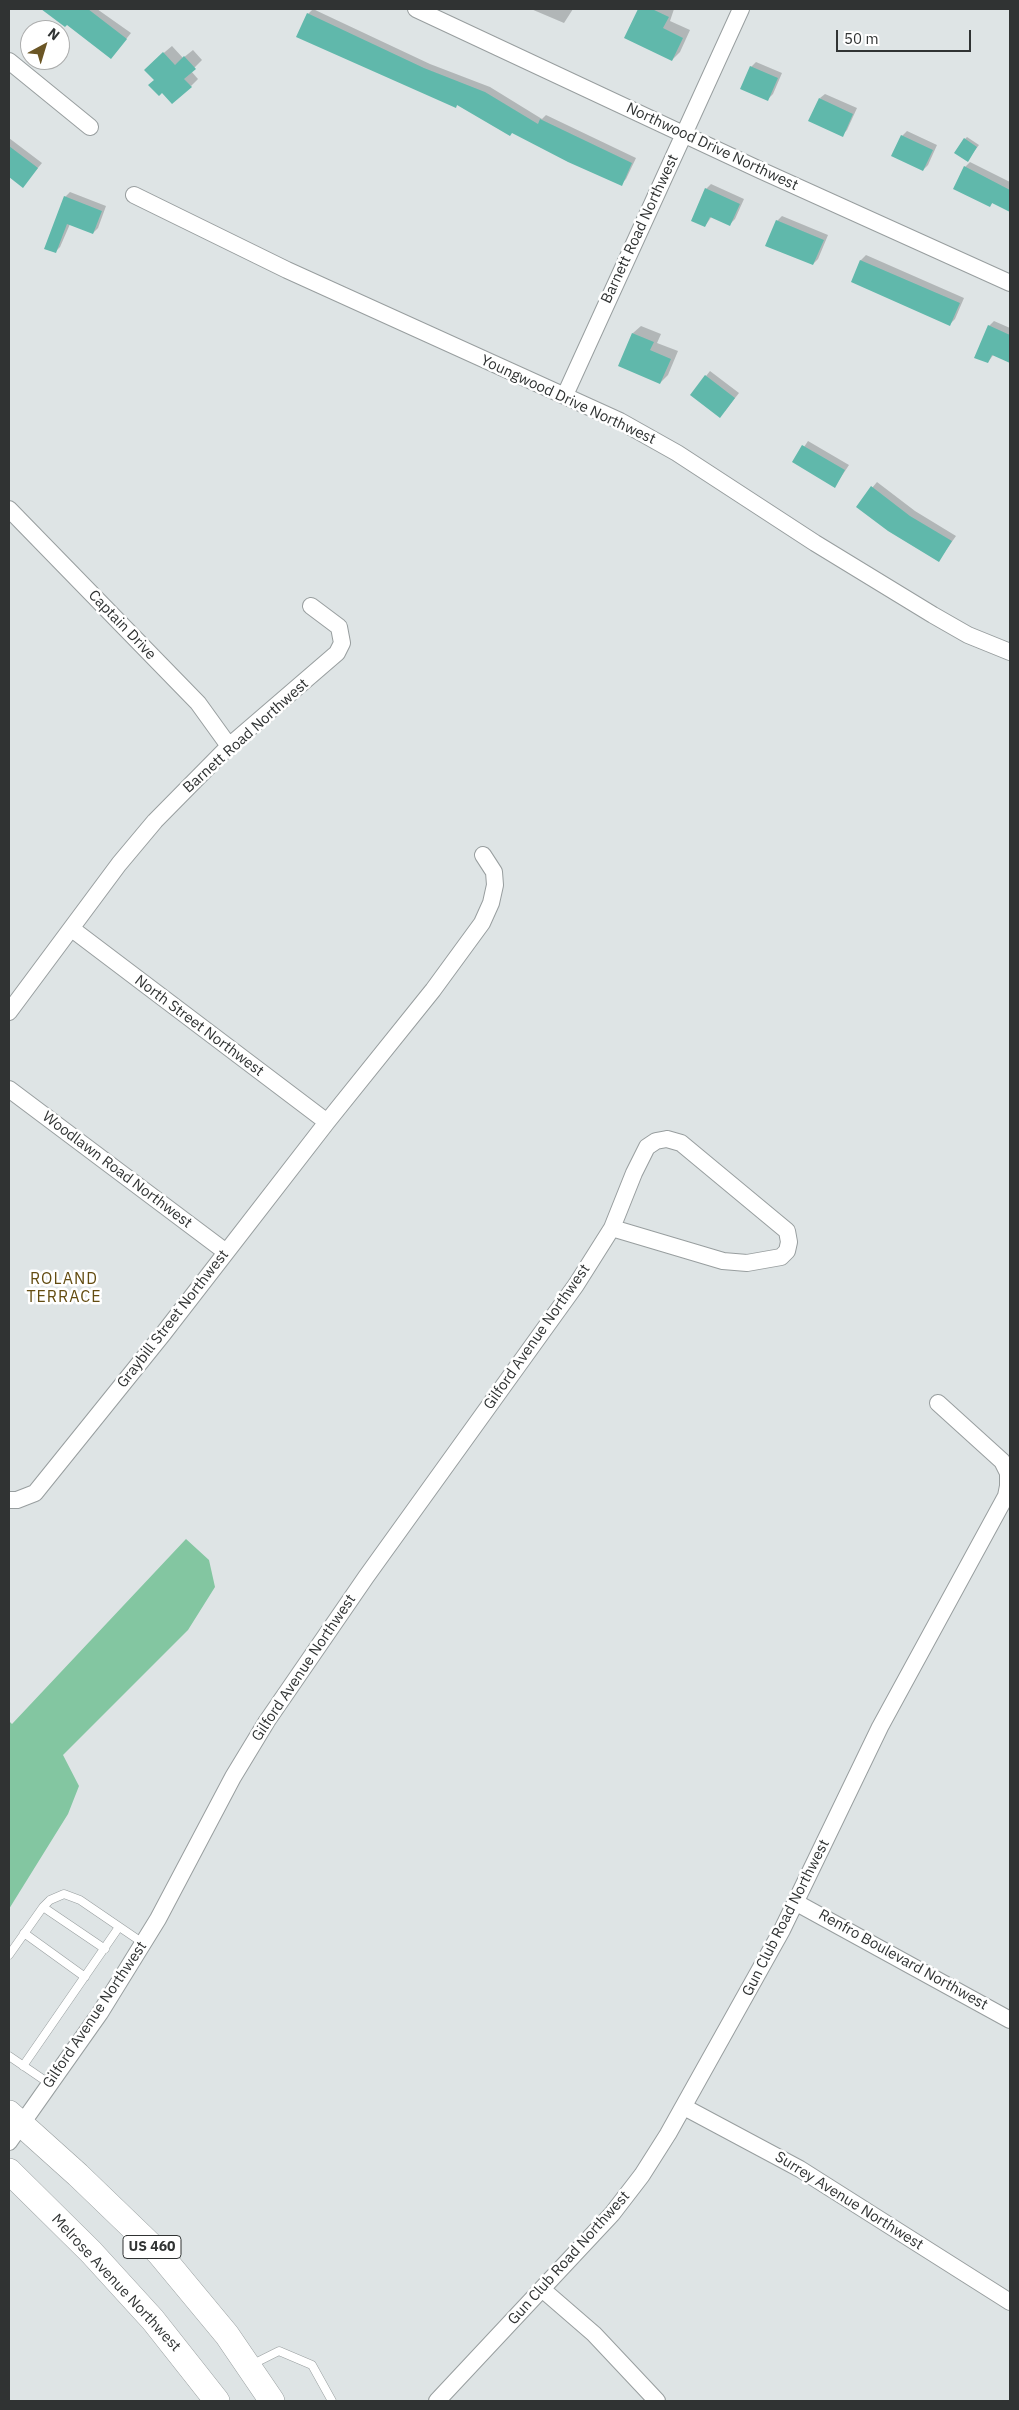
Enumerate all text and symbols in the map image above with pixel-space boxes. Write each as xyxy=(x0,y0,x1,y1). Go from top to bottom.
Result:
north arrow xyxy=(20,20,70,70)
scale bar xyxy=(839,20,974,52)
text: N xyxy=(44,24,63,44)
text: 50 m xyxy=(844,29,879,48)
street label: Northwood Drive Northwest xyxy=(623,99,801,195)
street label: Barnett Road Northwest xyxy=(598,152,682,306)
street label: Youngwood Drive Northwest xyxy=(478,352,658,448)
street label: Captain Drive xyxy=(84,586,160,664)
street label: Barnett Road Northwest xyxy=(180,675,312,797)
street label: North Street Northwest xyxy=(131,972,267,1080)
street label: Woodlawn Road Northwest xyxy=(39,1108,195,1232)
street label: Graybill Street Northwest xyxy=(113,1246,233,1392)
street label: Gilford Avenue Northwest xyxy=(480,1261,594,1413)
district label: ROLAND TERRACE xyxy=(26,1269,102,1307)
street label: Gilford Avenue Northwest xyxy=(248,1591,360,1745)
street label: Gun Club Road Northwest xyxy=(739,1837,833,1999)
street label: Renfro Boulevard Northwest xyxy=(815,1906,991,2014)
street label: Gilford Avenue Northwest xyxy=(39,1938,151,2092)
street label: Surrey Avenue Northwest xyxy=(772,2148,926,2254)
street label: Gun Club Road Northwest xyxy=(504,2187,634,2329)
street label: Melrose Avenue Northwest xyxy=(48,2211,184,2355)
road number: US 460 xyxy=(123,2236,181,2258)

